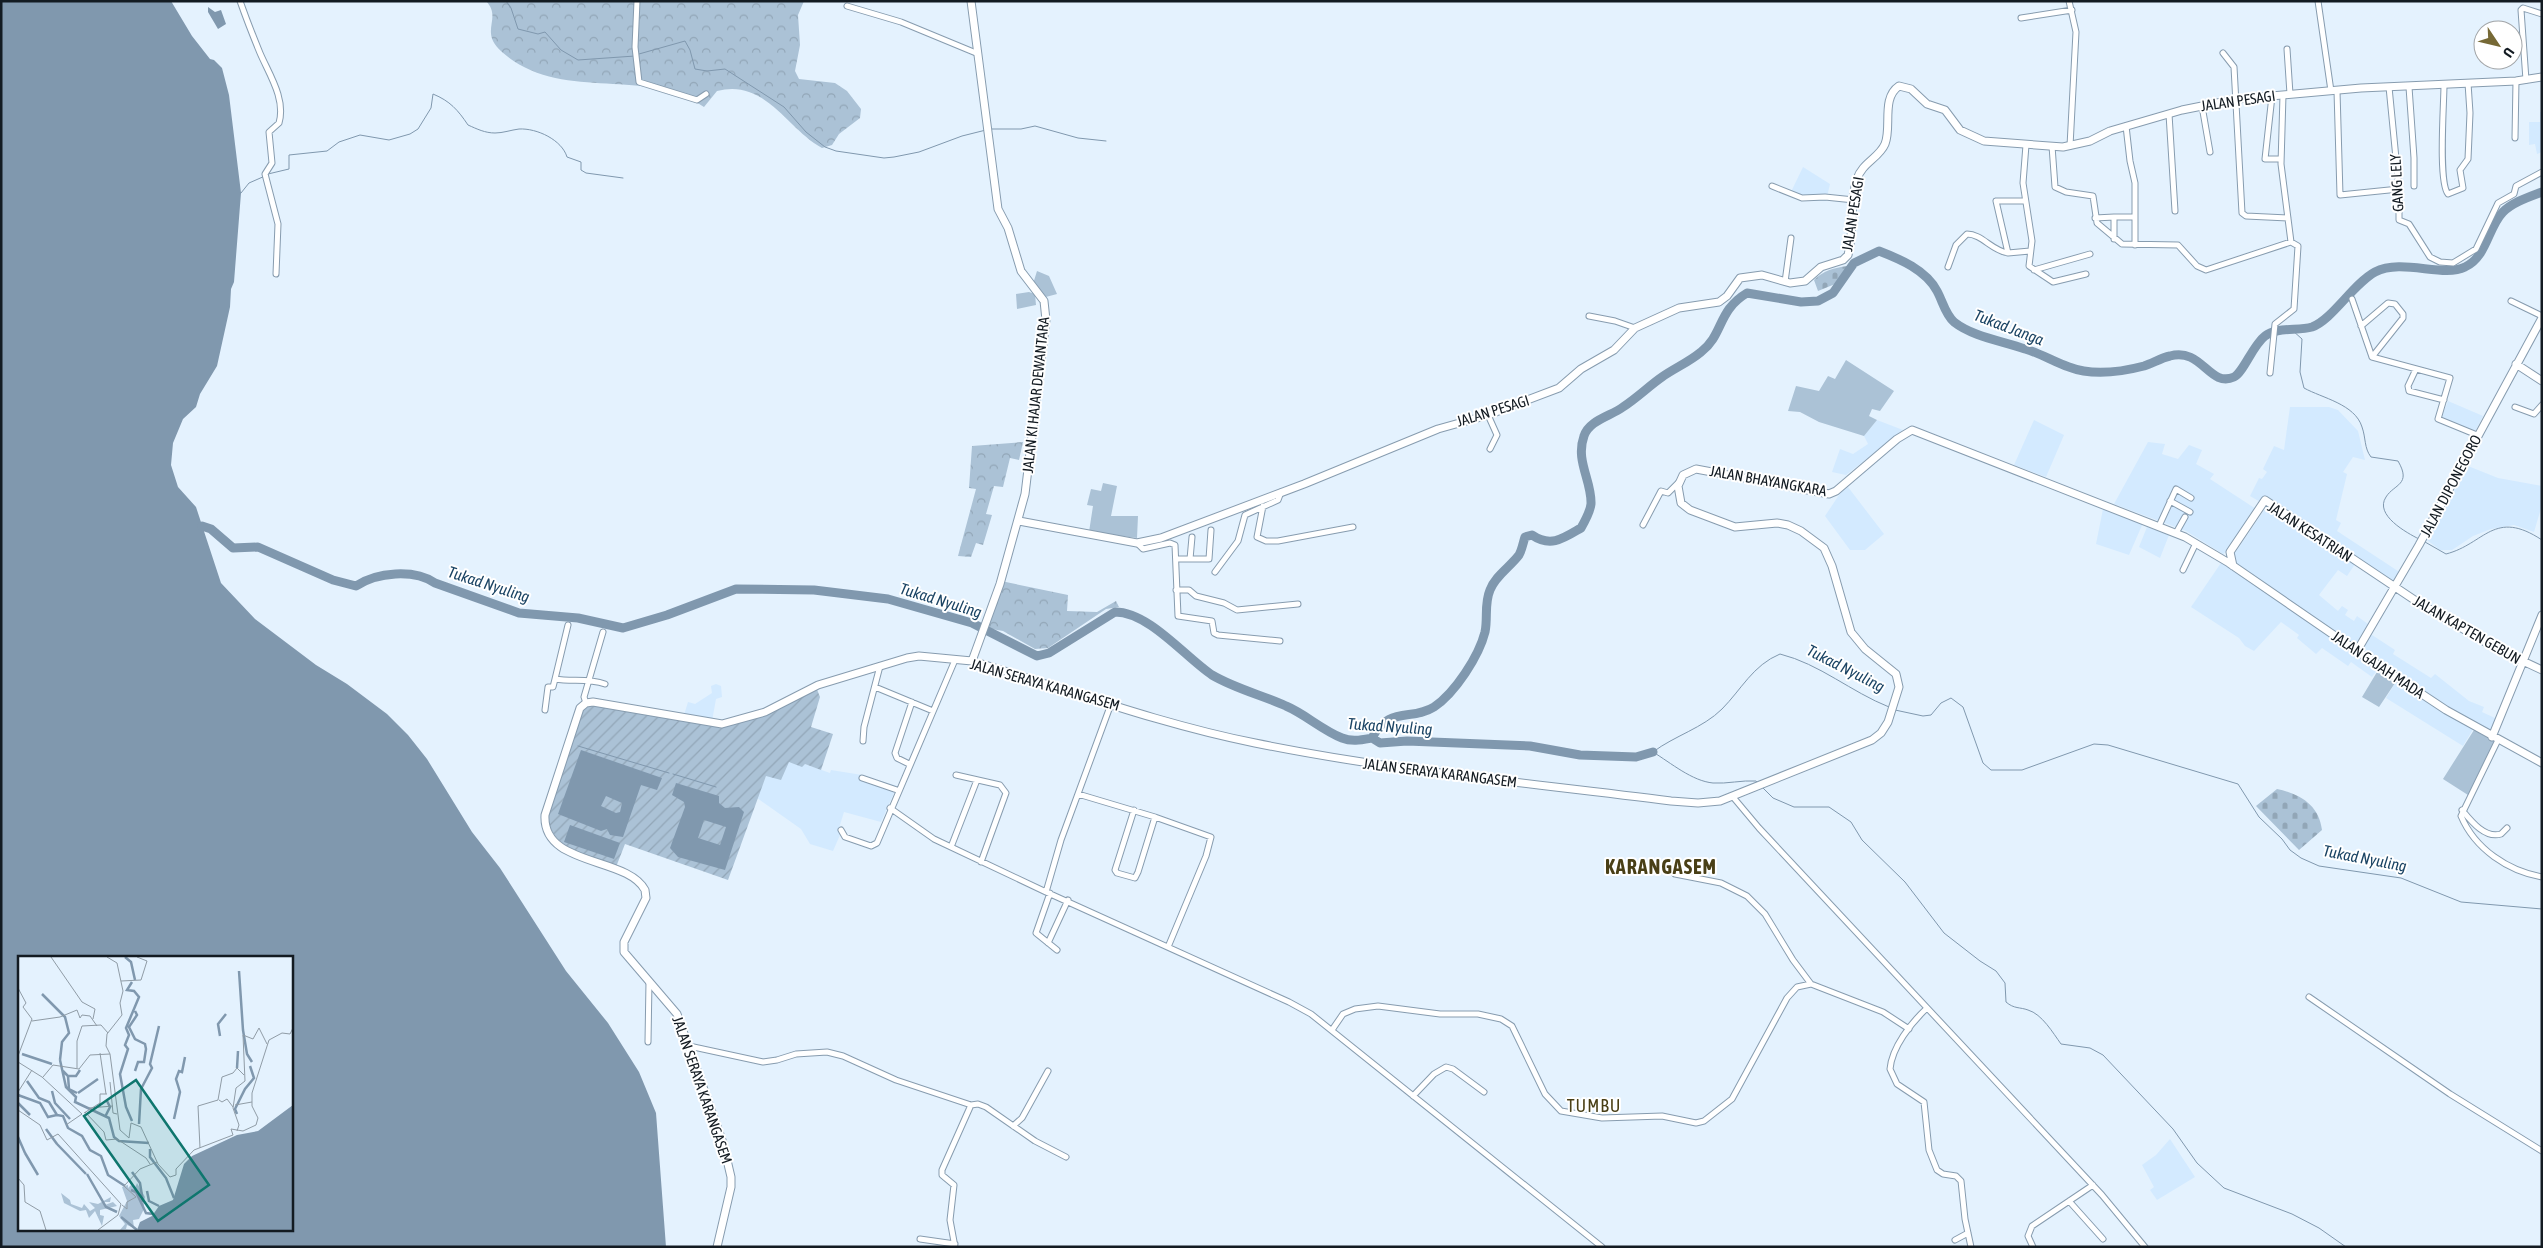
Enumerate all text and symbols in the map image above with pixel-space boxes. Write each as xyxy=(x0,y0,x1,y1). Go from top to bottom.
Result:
north arrow xyxy=(2473,20,2523,70)
text: U xyxy=(2500,44,2518,60)
street label: JALAN PESAGI xyxy=(2199,87,2276,114)
street label: GANG LELY xyxy=(2386,153,2407,212)
street label: JALAN PESAGI xyxy=(1838,175,1867,252)
water label: Tukad Janga xyxy=(1971,306,2047,350)
street label: JALAN KI HAJAR DEWANTARA xyxy=(1019,315,1052,474)
street label: JALAN PESAGI xyxy=(1454,391,1531,430)
street label: JALAN DIPONEGORO xyxy=(2417,432,2485,539)
street label: JALAN BHAYANGKARA xyxy=(1708,462,1828,499)
street label: JALAN KESATRIAN xyxy=(2265,498,2356,565)
water label: Tukad Nyuling xyxy=(446,562,532,607)
water label: Tukad Nyuling xyxy=(897,579,984,622)
street label: JALAN KAPTEN GEBUN xyxy=(2410,592,2524,667)
street label: JALAN GAJAH MADA xyxy=(2329,627,2428,702)
water label: Tukad Nyuling xyxy=(1804,641,1888,696)
street label: JALAN SERAYA KARANGASEM xyxy=(968,655,1122,714)
water label: Tukad Nyuling xyxy=(1347,714,1433,739)
street label: JALAN SERAYA KARANGASEM xyxy=(1362,755,1518,790)
water label: Tukad Nyuling xyxy=(2321,841,2408,876)
district label: KARANGASEM xyxy=(1605,855,1717,878)
inset map xyxy=(18,956,292,1230)
street label: JALAN SERAYA KARANGASEM xyxy=(669,1014,736,1166)
district label: TUMBU xyxy=(1567,1095,1621,1116)

